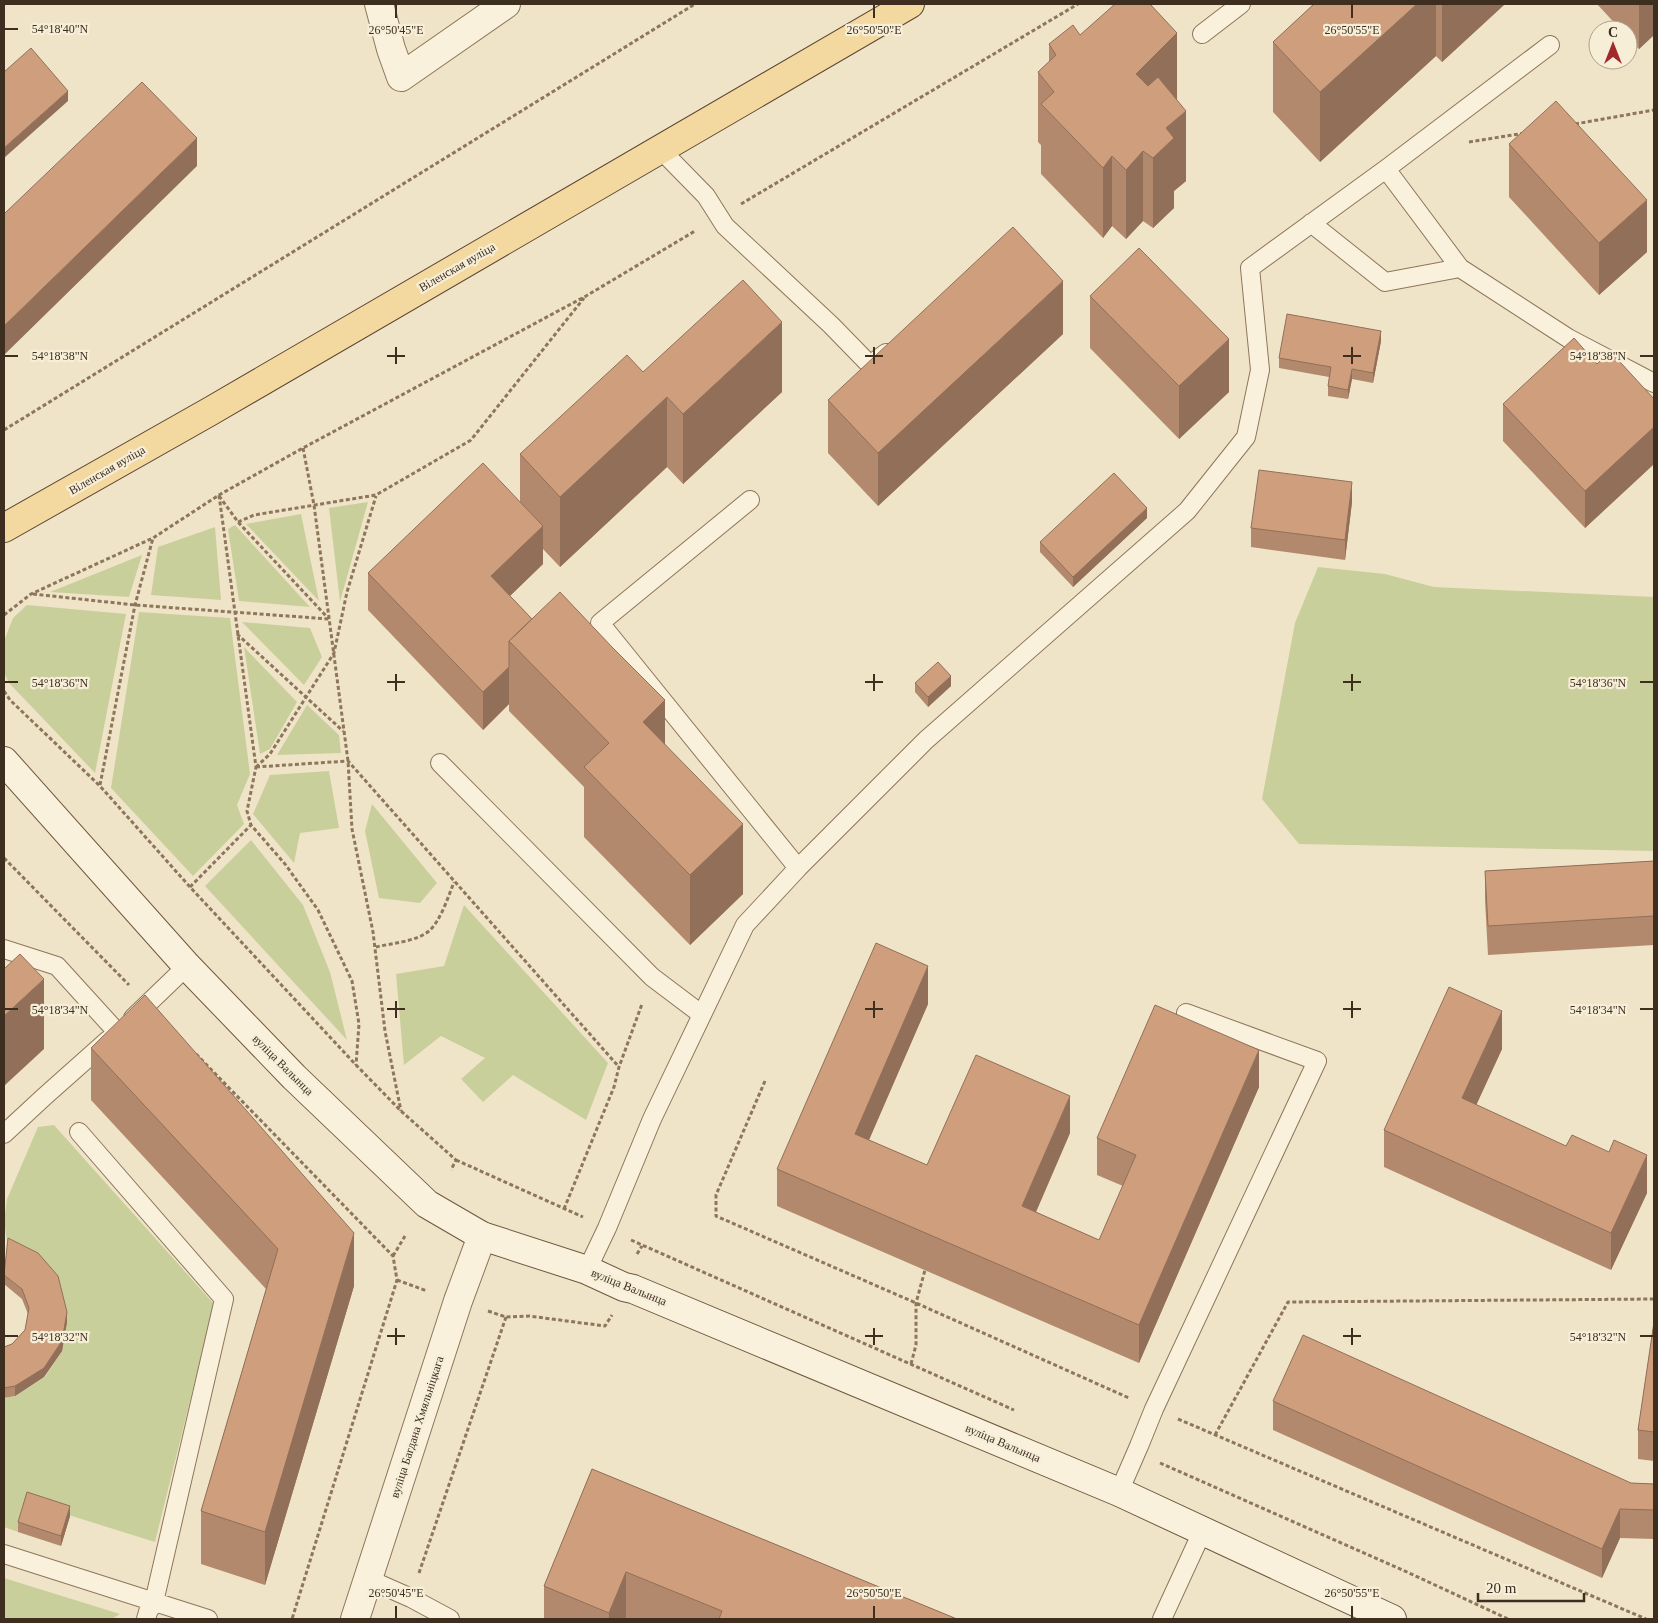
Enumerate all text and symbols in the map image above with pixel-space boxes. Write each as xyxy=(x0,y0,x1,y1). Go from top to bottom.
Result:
north arrow xyxy=(1588,20,1638,70)
text: 54°18'40"N xyxy=(32,22,89,36)
text: 26°50'45"E xyxy=(368,23,424,37)
text: 26°50'50"E xyxy=(846,23,902,37)
text: 26°50'55"E xyxy=(1324,23,1380,37)
text: С xyxy=(1608,25,1618,40)
street label: Віленская вуліца xyxy=(416,239,498,294)
text: 54°18'38"N xyxy=(32,349,89,363)
text: 54°18'38"N xyxy=(1570,349,1627,363)
street label: Віленская вуліца xyxy=(66,442,148,497)
text: 54°18'36"N xyxy=(32,676,89,690)
text: 54°18'36"N xyxy=(1570,676,1627,690)
text: 54°18'34"N xyxy=(32,1003,89,1017)
text: 54°18'34"N xyxy=(1570,1003,1627,1017)
street label: вуліца Валынца xyxy=(250,1032,317,1099)
street label: вуліца Валынца xyxy=(589,1265,670,1309)
text: 54°18'32"N xyxy=(32,1330,89,1344)
text: 54°18'32"N xyxy=(1570,1330,1627,1344)
street label: вуліца Багдана Хмяльніцкага xyxy=(387,1354,447,1500)
street label: вуліца Валынца xyxy=(963,1421,1043,1465)
scale bar xyxy=(1478,1570,1584,1602)
text: 20 m xyxy=(1486,1580,1517,1596)
text: 26°50'45"E xyxy=(368,1586,424,1600)
text: 26°50'50"E xyxy=(846,1586,902,1600)
text: 26°50'55"E xyxy=(1324,1586,1380,1600)

